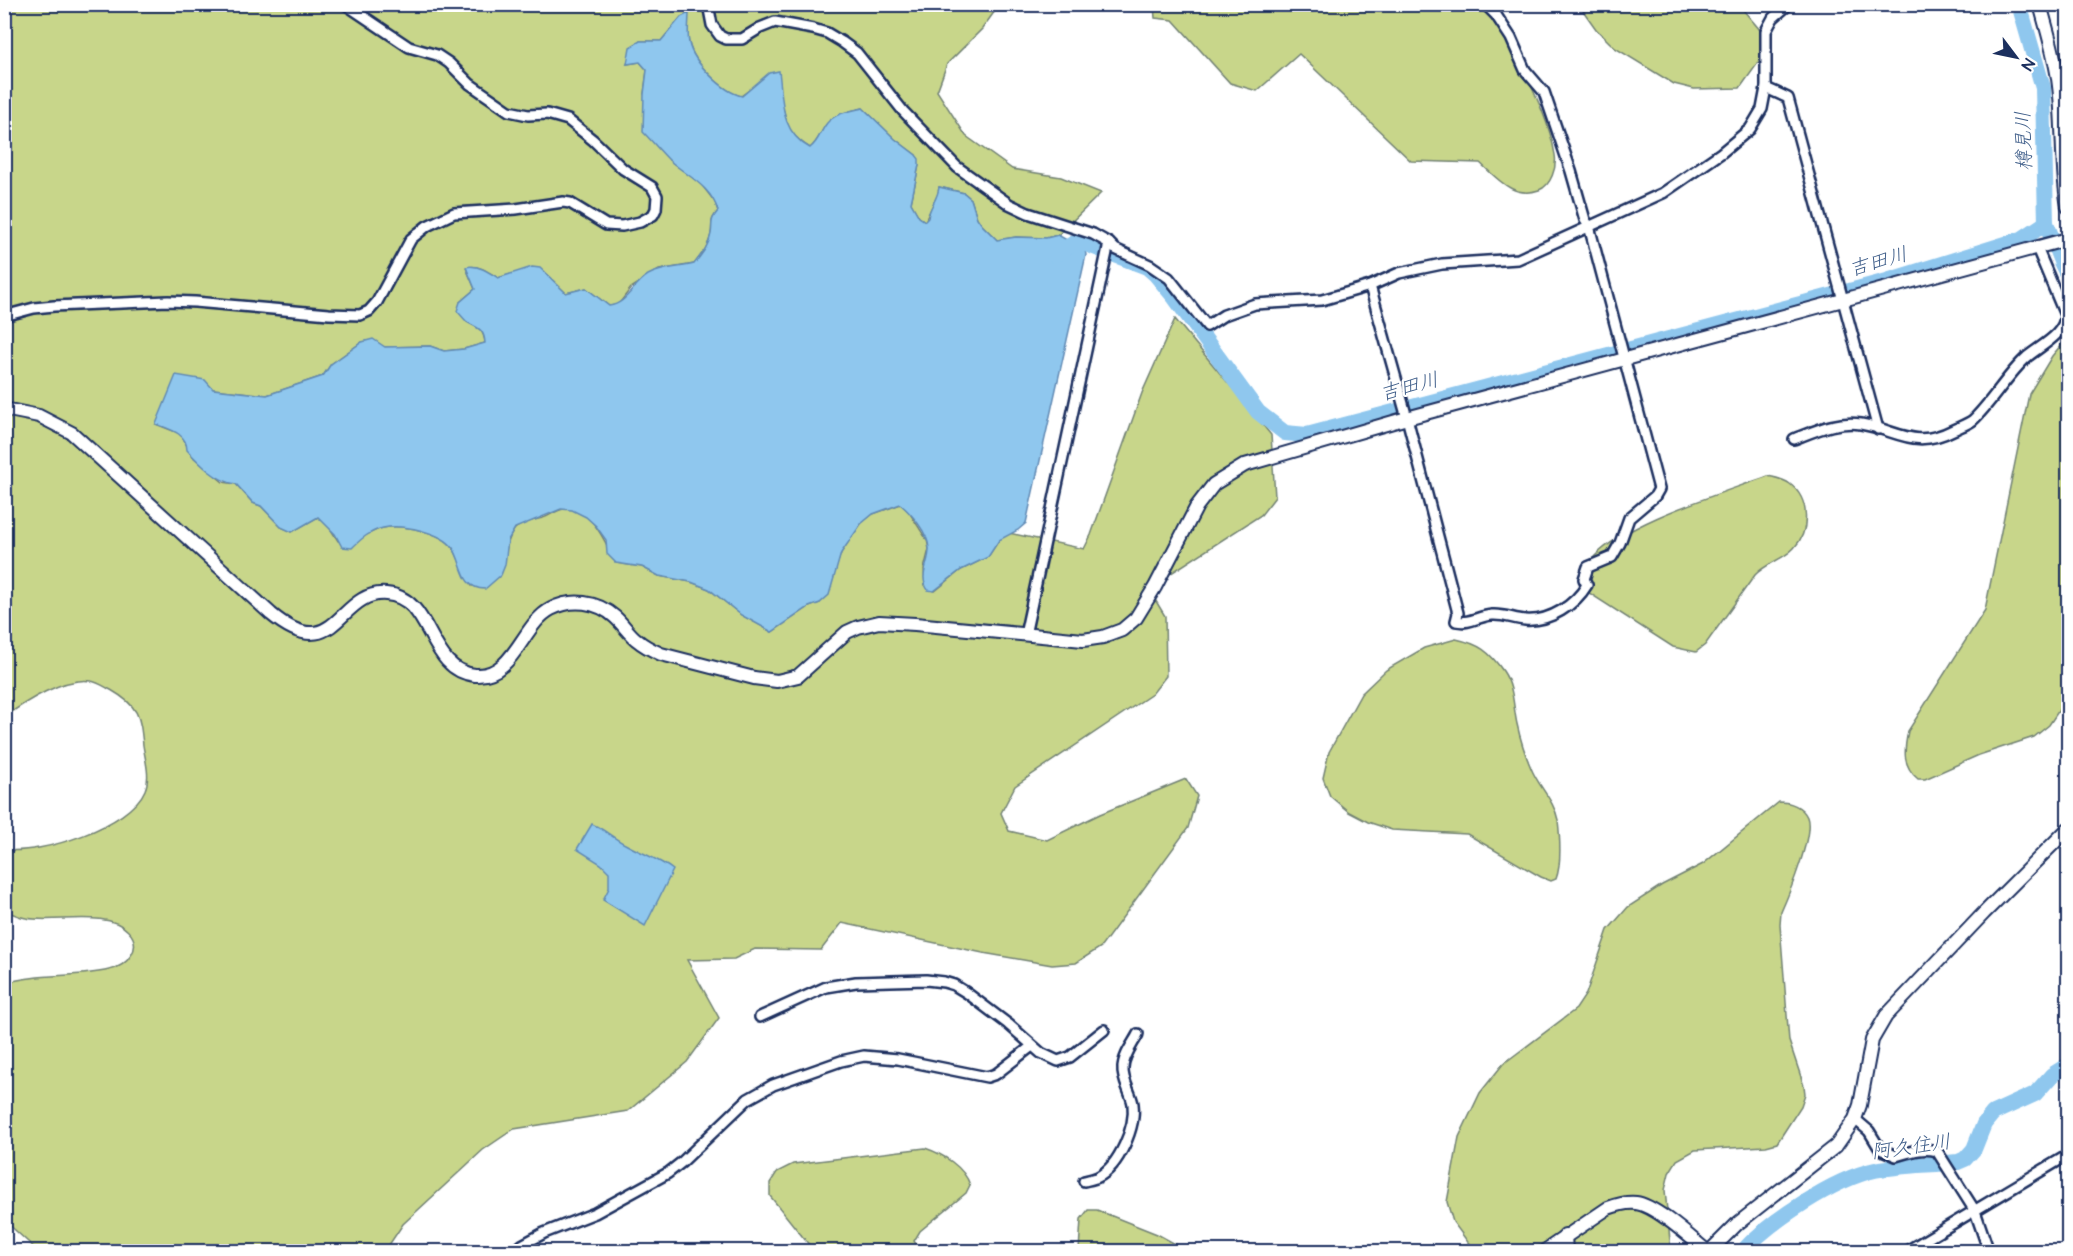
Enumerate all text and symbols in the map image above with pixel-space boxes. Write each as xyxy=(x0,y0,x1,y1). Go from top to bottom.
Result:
north arrow xyxy=(1986,27,2046,87)
text: N xyxy=(2016,54,2040,75)
water label: 樽見川 xyxy=(2009,110,2039,171)
water label: 吉田川 xyxy=(1846,240,1911,284)
water label: 吉田川 xyxy=(1377,366,1442,408)
water label: 阿久住川 xyxy=(1870,1128,1953,1166)

